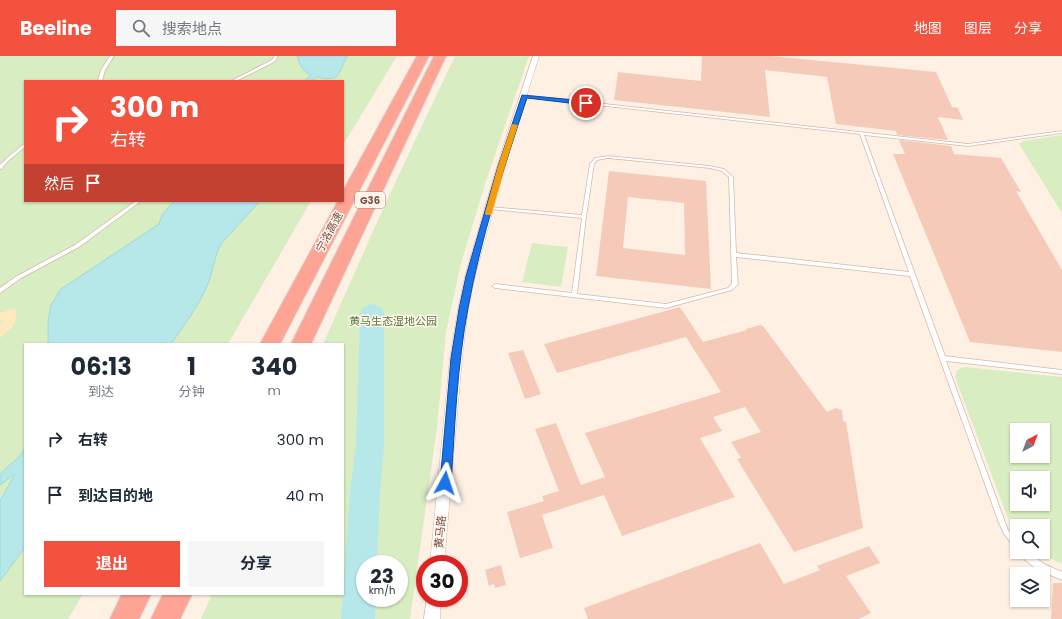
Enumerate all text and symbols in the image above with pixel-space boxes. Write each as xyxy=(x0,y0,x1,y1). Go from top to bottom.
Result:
search box xyxy=(116,10,396,46)
text: Beeline xyxy=(20,15,92,42)
icon: search xyxy=(130,17,152,39)
text: 搜索地点 xyxy=(162,18,222,39)
text: 地图 xyxy=(914,18,942,38)
text: 图层 xyxy=(964,18,992,38)
text: 分享 xyxy=(1014,18,1042,38)
pin xyxy=(569,86,603,120)
text: 300 m xyxy=(110,88,199,127)
icon: arrive xyxy=(575,92,597,114)
icon: right xyxy=(44,96,96,148)
text: 右转 xyxy=(110,127,146,152)
icon: arrive xyxy=(82,172,104,194)
text: 然后 xyxy=(44,173,74,194)
road number: G36 xyxy=(355,192,385,208)
street label: 宁洛高速 xyxy=(312,209,346,255)
park label: 黄马生态湿地公园 xyxy=(349,313,437,329)
text: 06:13 xyxy=(71,350,132,383)
text: 1 xyxy=(187,350,196,383)
text: 340 xyxy=(251,350,297,383)
text: m xyxy=(268,381,281,400)
text: 到达 xyxy=(88,382,114,401)
text: 分钟 xyxy=(178,382,204,401)
north arrow xyxy=(1010,423,1050,463)
map controls xyxy=(1010,423,1050,607)
icon: right xyxy=(44,428,66,450)
text: 右转 xyxy=(78,429,108,450)
text: 300 m xyxy=(277,429,324,450)
position arrow xyxy=(424,462,466,504)
button: sound xyxy=(1010,471,1050,511)
icon: arrive xyxy=(44,484,66,506)
text: 到达目的地 xyxy=(78,485,153,506)
text: 40 m xyxy=(286,485,324,506)
street label: 黄马路 xyxy=(431,515,449,549)
button: search xyxy=(1010,519,1050,559)
button: 退出 xyxy=(44,541,180,587)
button: 分享 xyxy=(188,541,324,587)
speed limit sign: 30 xyxy=(416,555,468,607)
text: 23 xyxy=(370,562,394,590)
button: layers xyxy=(1010,567,1050,607)
text: km/h xyxy=(369,583,395,598)

